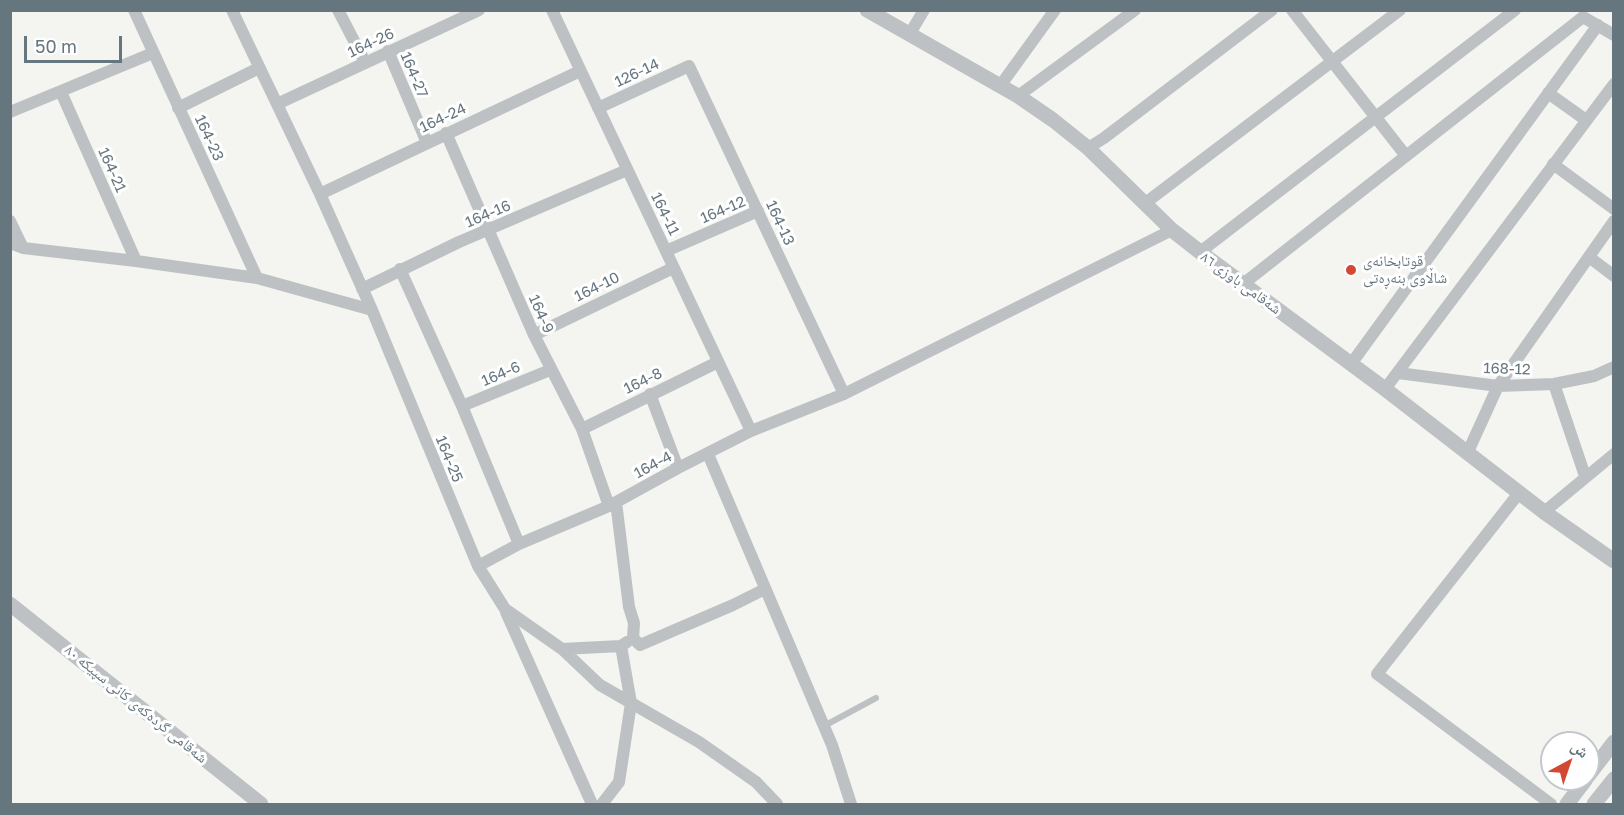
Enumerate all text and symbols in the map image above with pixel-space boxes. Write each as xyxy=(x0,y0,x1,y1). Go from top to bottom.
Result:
scale bar xyxy=(27,24,124,62)
street label: 164-26 xyxy=(345,24,397,62)
text: 50 m xyxy=(35,35,77,57)
street label: 164-27 xyxy=(396,49,432,101)
street label: 126-14 xyxy=(612,55,662,91)
street label: 164-24 xyxy=(417,99,469,137)
street label: 164-23 xyxy=(191,112,227,164)
street label: 164-21 xyxy=(94,145,130,195)
street label: 164-11 xyxy=(647,189,683,239)
street label: 164-12 xyxy=(698,192,748,228)
street label: 164-16 xyxy=(463,196,513,232)
street label: 164-13 xyxy=(762,198,798,248)
street label: شەقامی باوزی ٨٦ xyxy=(1197,248,1285,318)
place label: قوتابخانەی شاڵاوی بنەڕەتی xyxy=(1363,252,1447,287)
marker: قوتابخانەی شاڵاوی بنەڕەتی xyxy=(1344,263,1358,277)
street label: 164-10 xyxy=(572,268,622,306)
street label: 164-9 xyxy=(525,292,557,336)
street label: 164-6 xyxy=(479,358,523,390)
street label: 168-12 xyxy=(1483,359,1531,379)
street label: 164-8 xyxy=(621,364,665,398)
street label: 164-25 xyxy=(432,433,466,485)
street label: 164-4 xyxy=(631,448,675,482)
street label: شەقامی گردەکەی کانی سپیکە ٨٠ xyxy=(61,641,211,767)
north arrow xyxy=(1540,731,1600,791)
text: ش xyxy=(1567,736,1593,762)

